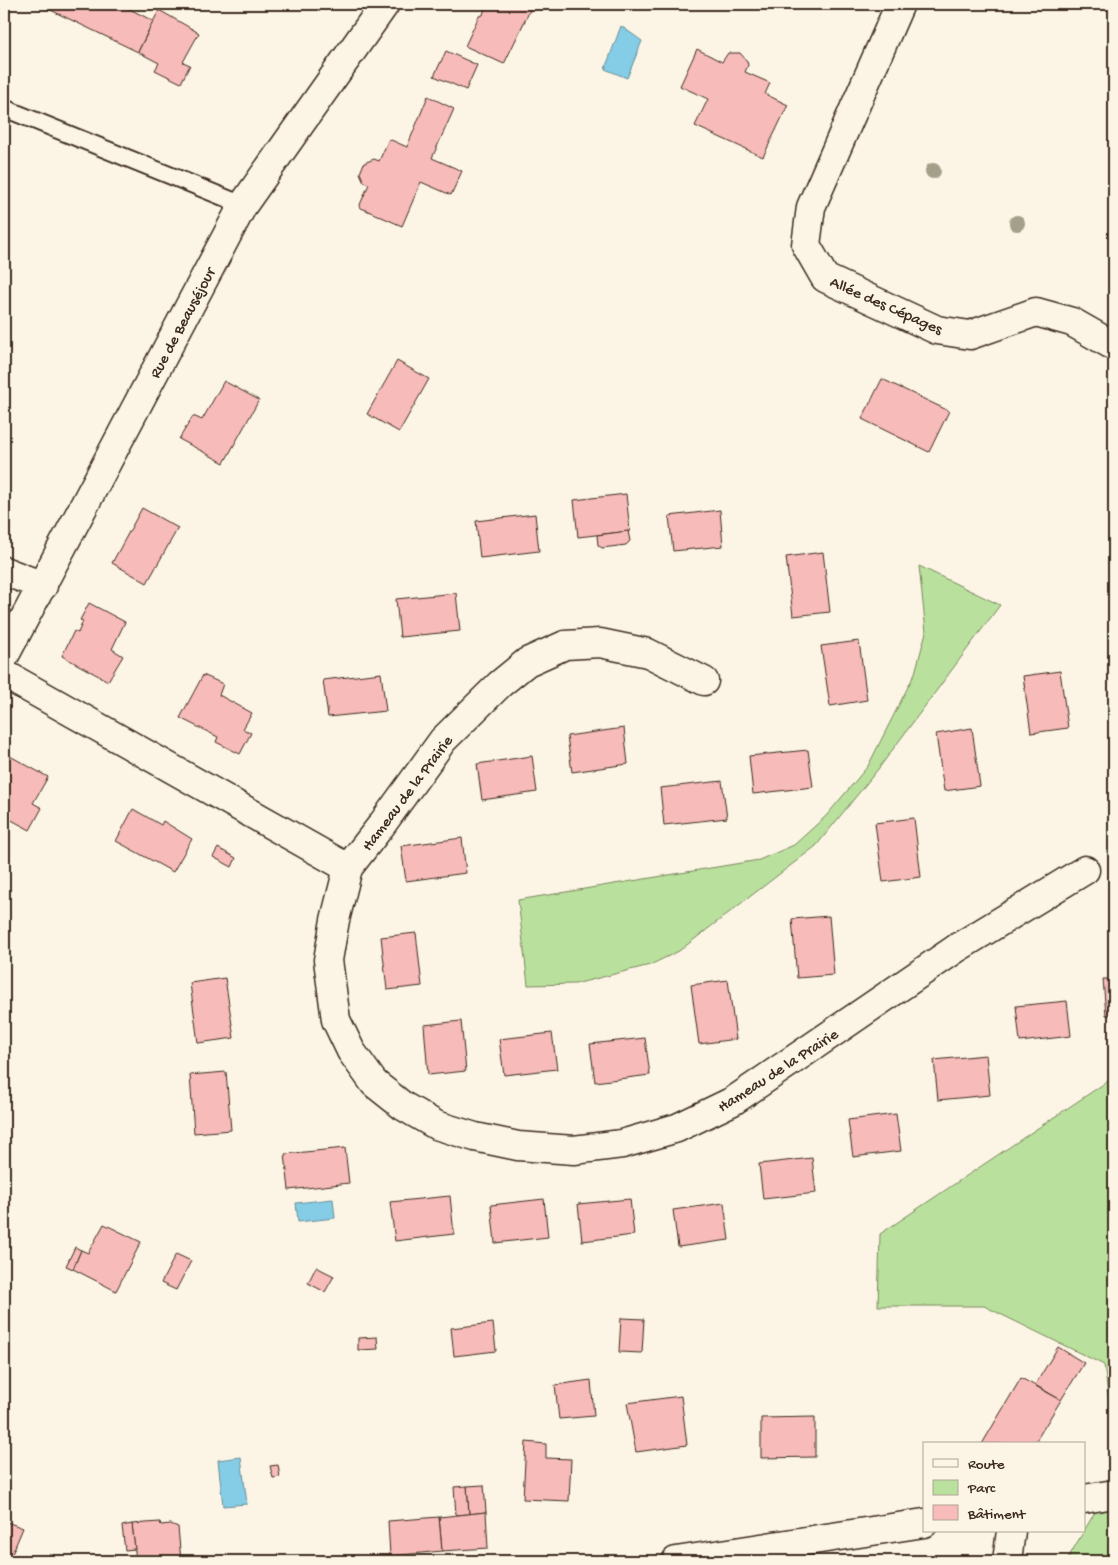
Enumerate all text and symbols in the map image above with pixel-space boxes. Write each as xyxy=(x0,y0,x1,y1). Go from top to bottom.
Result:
street label: Rue de Beauséjour xyxy=(147,264,222,382)
street label: Allée des Cépages xyxy=(826,274,946,341)
street label: Hameau de la Prairie xyxy=(359,732,459,856)
street label: Hameau de la Prairie xyxy=(715,1026,843,1118)
legend xyxy=(923,1442,1086,1532)
text: Route xyxy=(968,1456,1005,1474)
text: Parc xyxy=(967,1480,996,1498)
text: Bâtiment xyxy=(967,1506,1027,1524)

